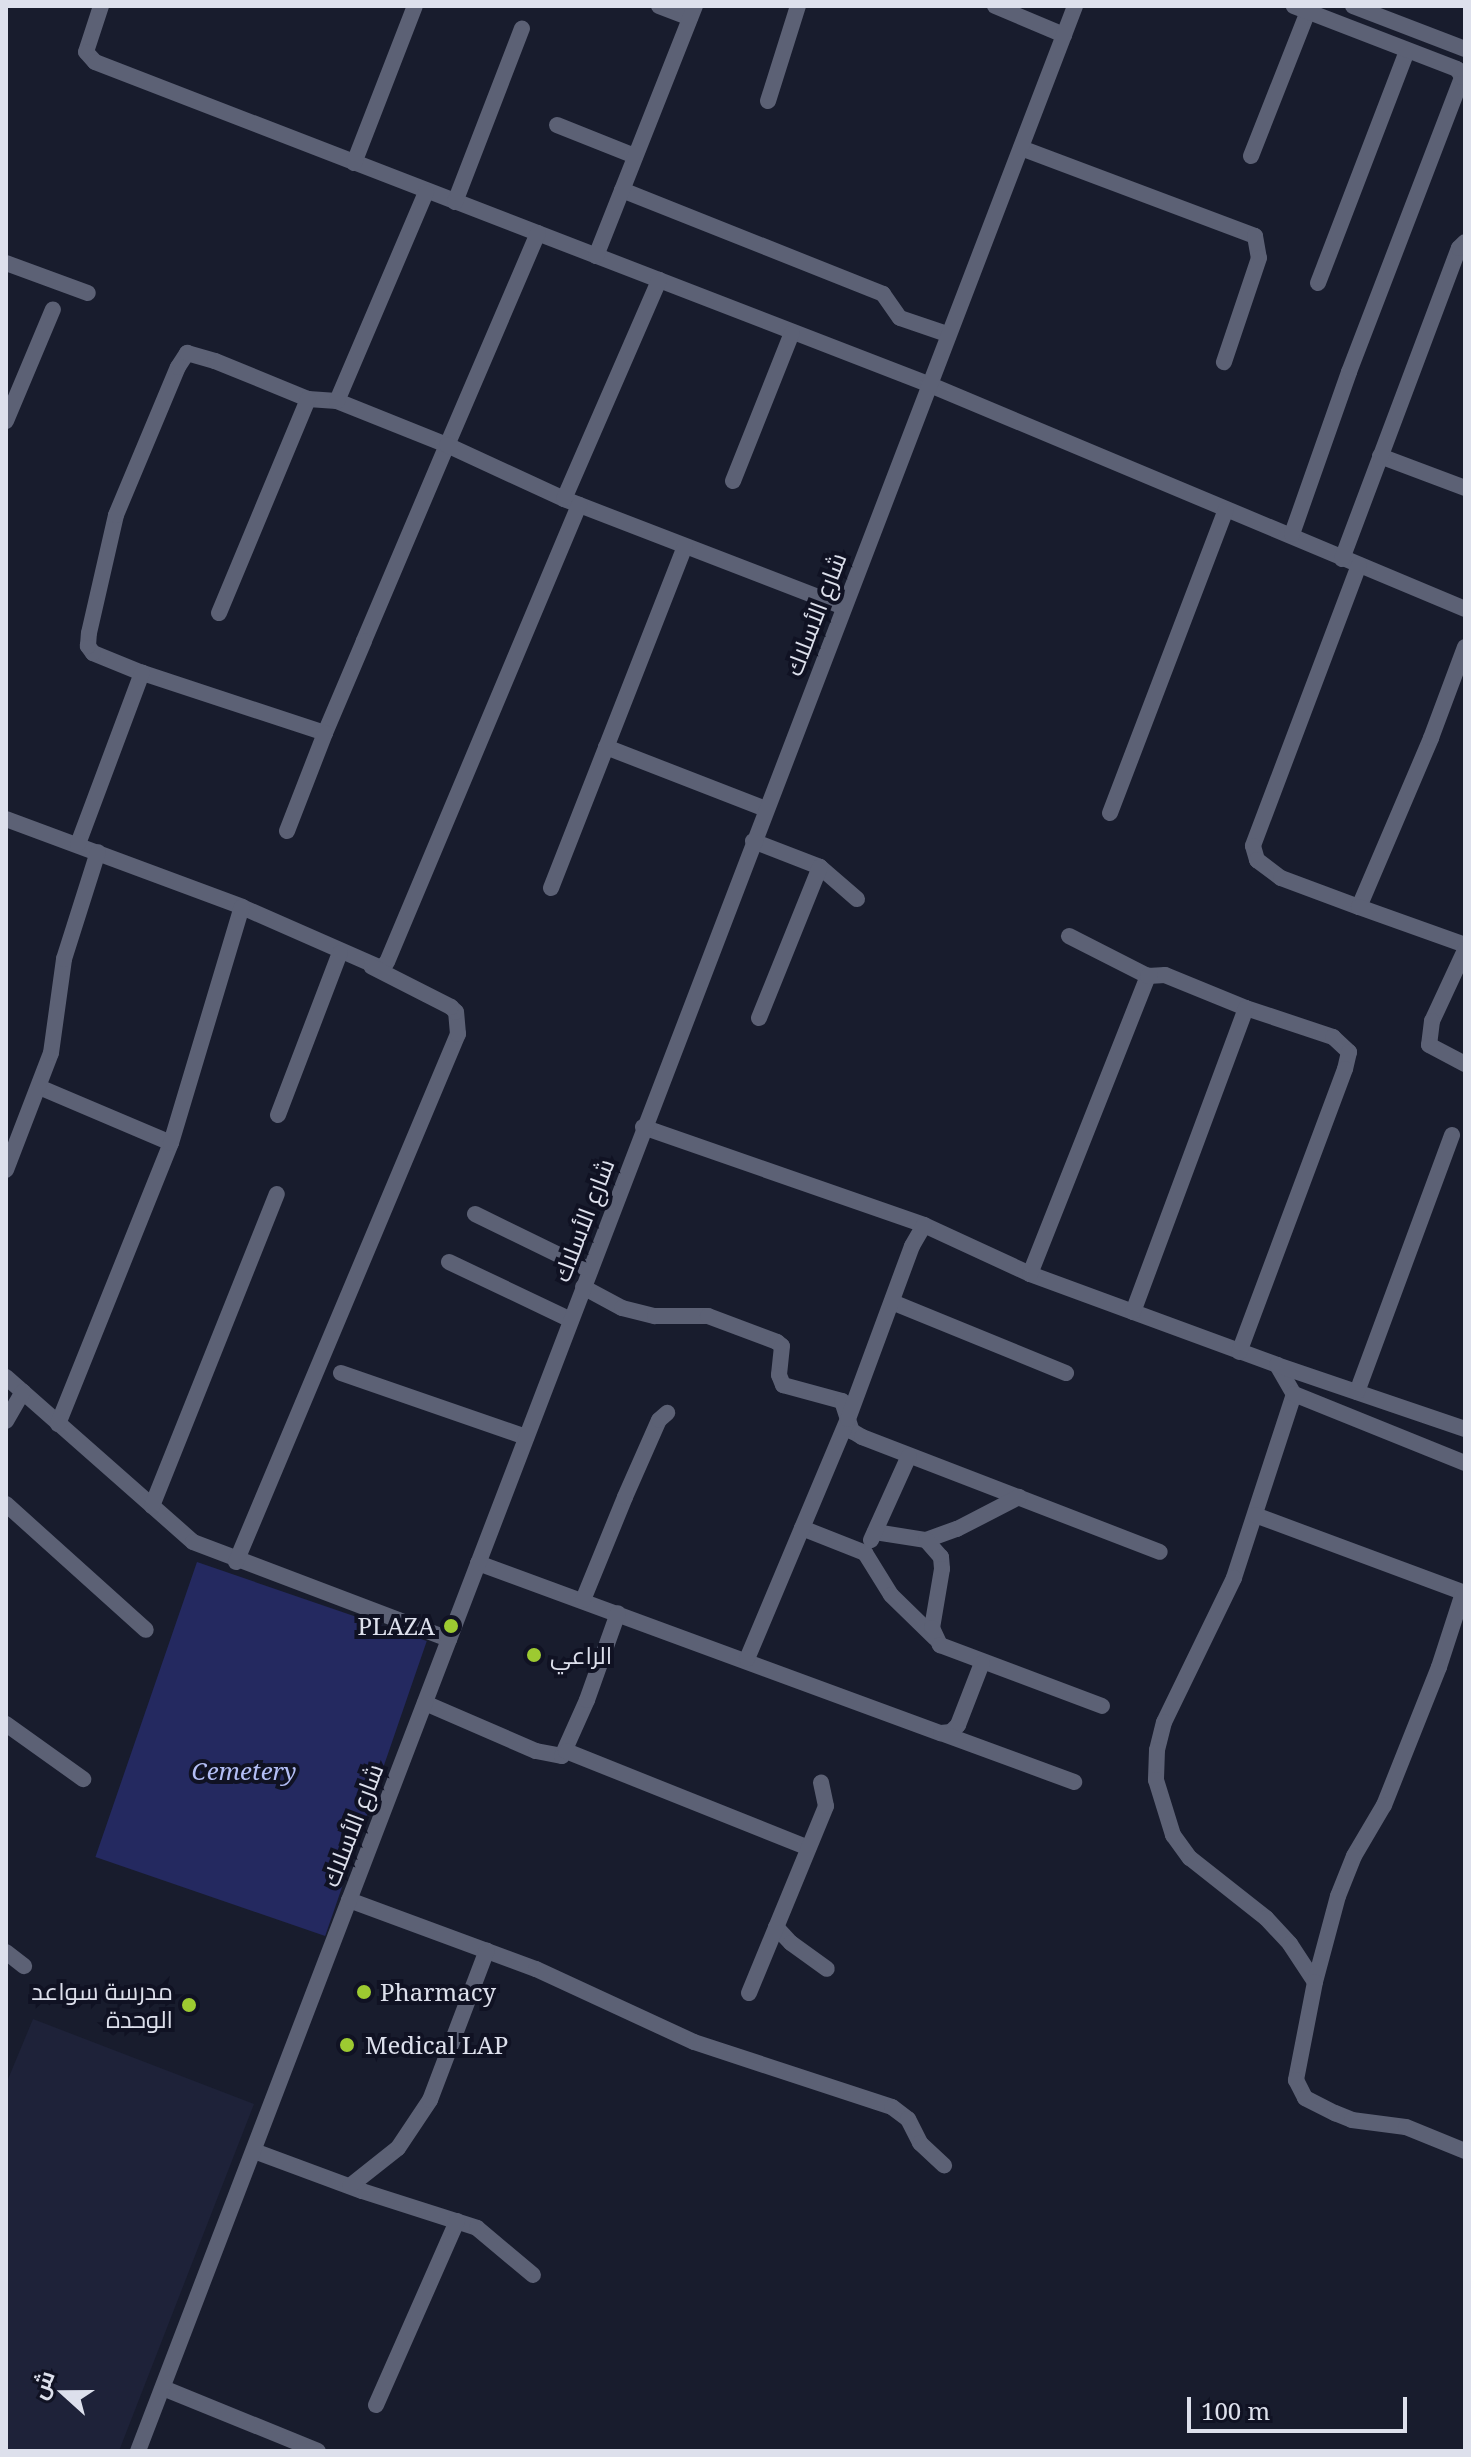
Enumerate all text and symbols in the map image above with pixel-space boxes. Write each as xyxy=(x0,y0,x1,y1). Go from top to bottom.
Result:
street label: شارع الأسلاك xyxy=(778,548,852,680)
street label: شارع الأسلاك xyxy=(546,1154,620,1286)
place label: PLAZA xyxy=(358,1612,435,1640)
marker: PLAZA xyxy=(442,1617,460,1635)
place label: الراعي xyxy=(550,1641,612,1669)
marker: الراعي xyxy=(525,1646,543,1664)
park label: Cemetery xyxy=(192,1757,296,1785)
street label: شارع الأسلاك xyxy=(315,1759,389,1891)
place label: مدرسة سواعد الوحدة xyxy=(31,1977,173,2033)
place label: Pharmacy xyxy=(380,1978,496,2006)
marker: Pharmacy xyxy=(355,1983,373,2001)
marker: مدرسة سواعد الوحدة xyxy=(180,1996,198,2014)
place label: Medical LAP xyxy=(365,2031,508,2059)
marker: Medical LAP xyxy=(336,2034,358,2056)
north arrow xyxy=(24,2353,104,2433)
text: ش xyxy=(23,2366,61,2403)
scale bar xyxy=(1191,2381,1411,2431)
text: 100 m xyxy=(1201,2394,1270,2427)

